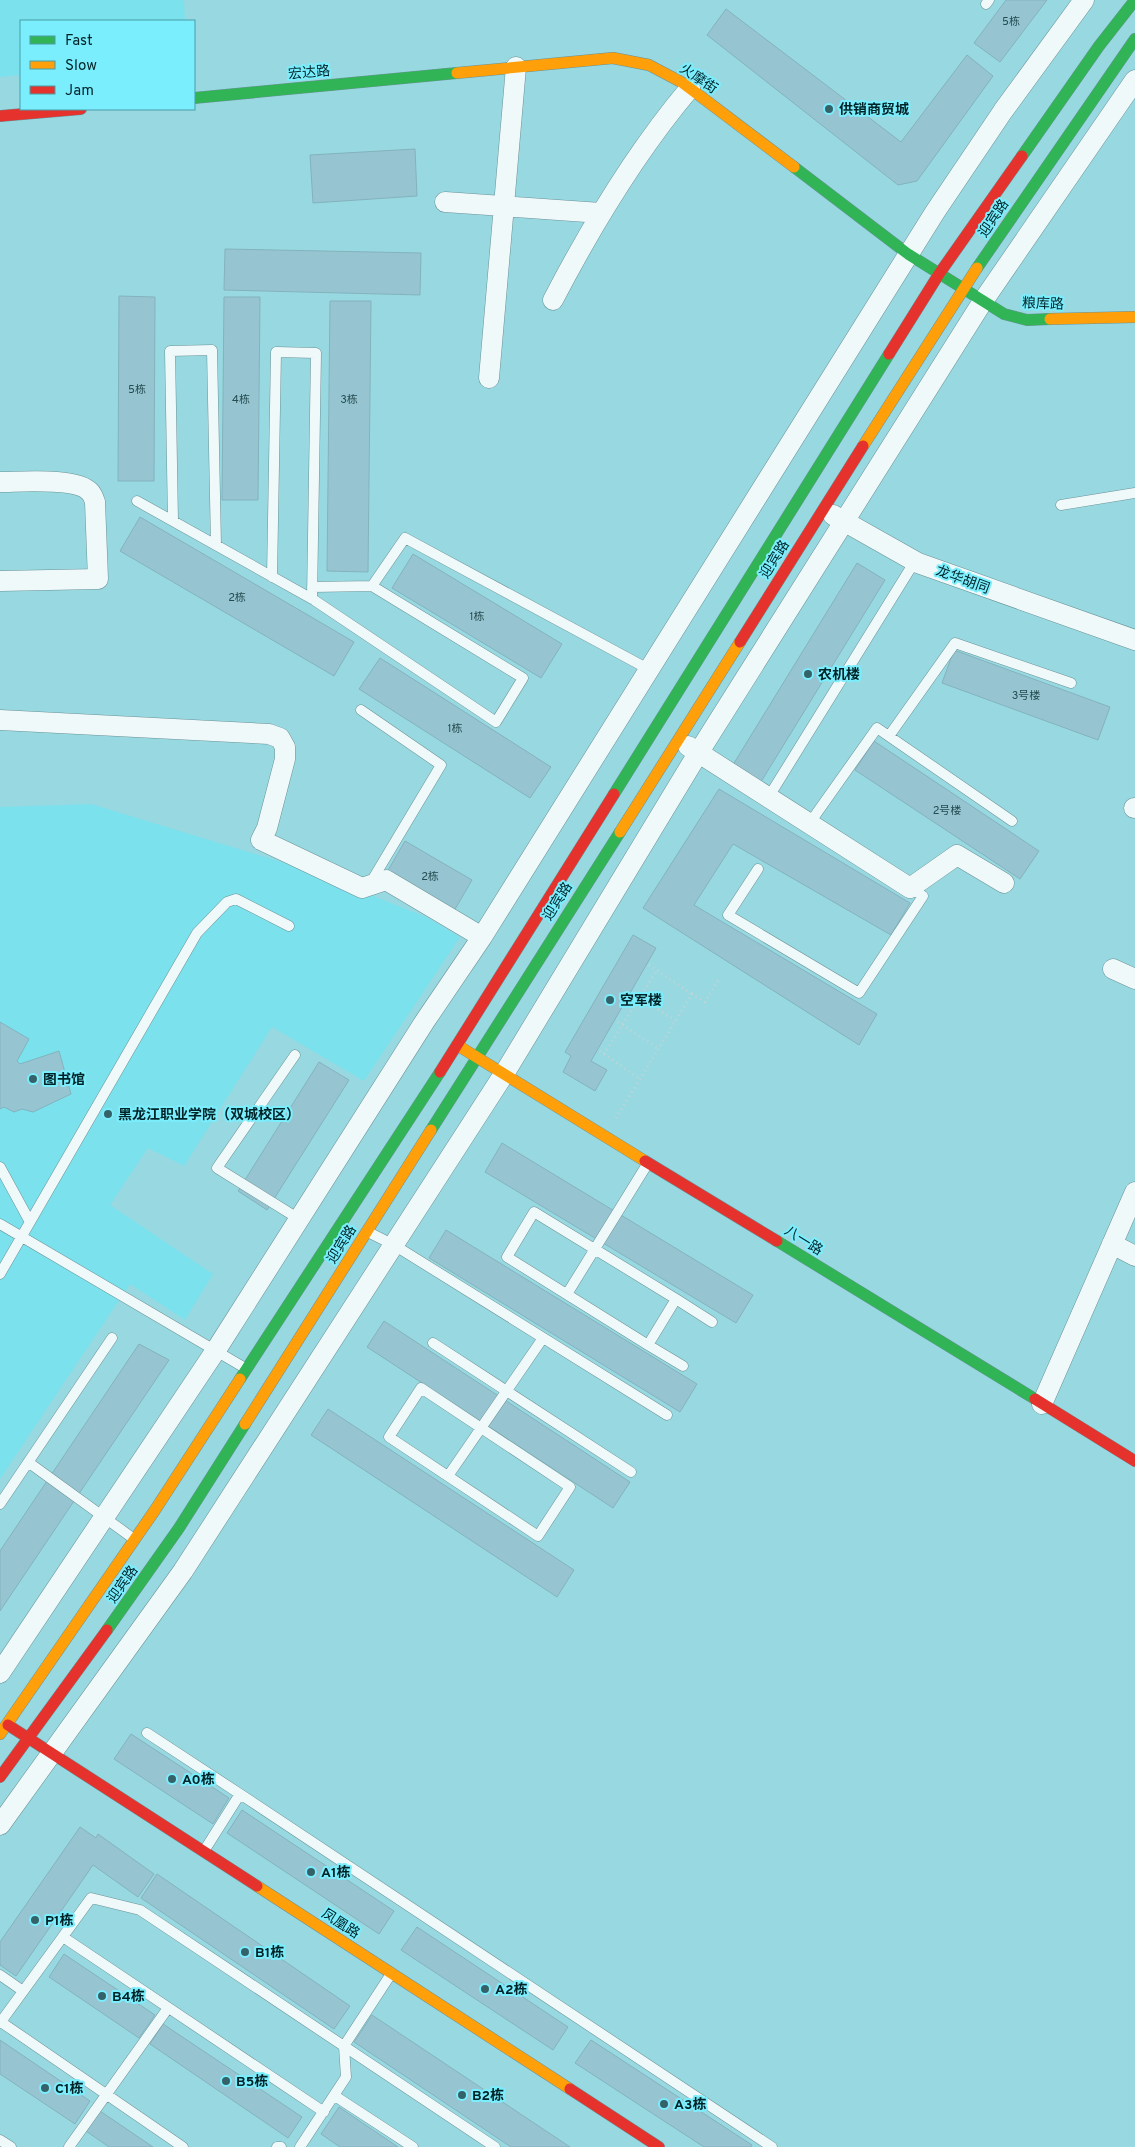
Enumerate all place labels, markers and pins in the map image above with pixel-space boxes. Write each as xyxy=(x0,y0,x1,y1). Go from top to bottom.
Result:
place label: 供销商贸城 xyxy=(839,101,909,119)
marker: 供销商贸城 xyxy=(823,103,835,115)
place label: 农机楼 xyxy=(818,667,860,684)
marker: 农机楼 xyxy=(802,668,814,680)
place label: 空军楼 xyxy=(620,992,662,1010)
marker: 空军楼 xyxy=(604,994,616,1006)
place label: 图书馆 xyxy=(43,1072,85,1089)
marker: 图书馆 xyxy=(27,1073,39,1085)
place label: 黑龙江职业学院（双城校区） xyxy=(118,1106,300,1124)
marker: 黑龙江职业学院（双城校区） xyxy=(102,1108,114,1120)
place label: A0栋 xyxy=(182,1771,215,1789)
marker: A0栋 xyxy=(166,1773,178,1785)
place label: A1栋 xyxy=(321,1864,351,1882)
marker: A1栋 xyxy=(305,1866,317,1878)
place label: P1栋 xyxy=(45,1912,74,1930)
marker: P1栋 xyxy=(29,1914,41,1926)
place label: B1栋 xyxy=(255,1944,284,1962)
marker: B1栋 xyxy=(239,1946,251,1958)
place label: A2栋 xyxy=(495,1981,528,1999)
marker: A2栋 xyxy=(479,1983,491,1995)
place label: B4栋 xyxy=(112,1988,145,2006)
marker: B4栋 xyxy=(96,1990,108,2002)
place label: B5栋 xyxy=(236,2073,268,2091)
marker: B5栋 xyxy=(220,2075,232,2087)
place label: C1栋 xyxy=(55,2080,84,2098)
marker: C1栋 xyxy=(39,2082,51,2094)
place label: B2栋 xyxy=(472,2087,504,2105)
marker: B2栋 xyxy=(456,2089,468,2101)
place label: A3栋 xyxy=(674,2096,706,2114)
marker: A3栋 xyxy=(658,2098,670,2110)

